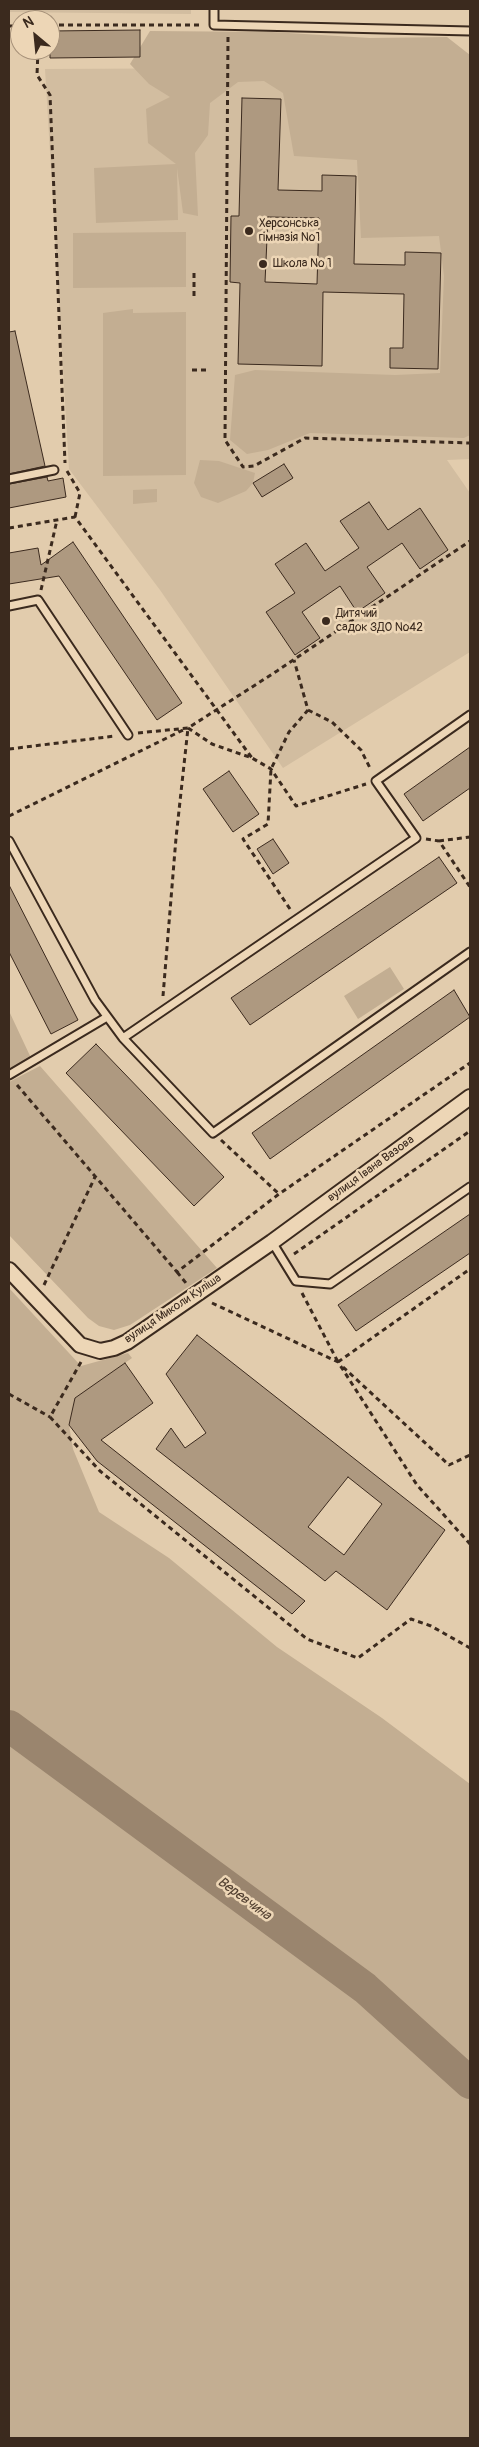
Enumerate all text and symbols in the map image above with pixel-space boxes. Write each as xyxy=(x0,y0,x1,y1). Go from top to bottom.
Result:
north arrow xyxy=(10,10,60,60)
text: N xyxy=(20,12,36,32)
place label: Херсонська гімназія №1 xyxy=(259,217,320,245)
marker: Херсонська гімназія №1 xyxy=(243,225,255,237)
place label: Школа № 1 xyxy=(273,257,332,271)
marker: Школа № 1 xyxy=(257,258,269,270)
place label: Дитячий садок ЗДО №42 xyxy=(336,607,423,635)
marker: Дитячий садок ЗДО №42 xyxy=(320,615,332,627)
street label: вулиця Івана Вазова xyxy=(325,1133,417,1205)
street label: вулиця Миколи Куліша xyxy=(122,1271,224,1347)
water label: Веревчина xyxy=(214,1874,274,1924)

